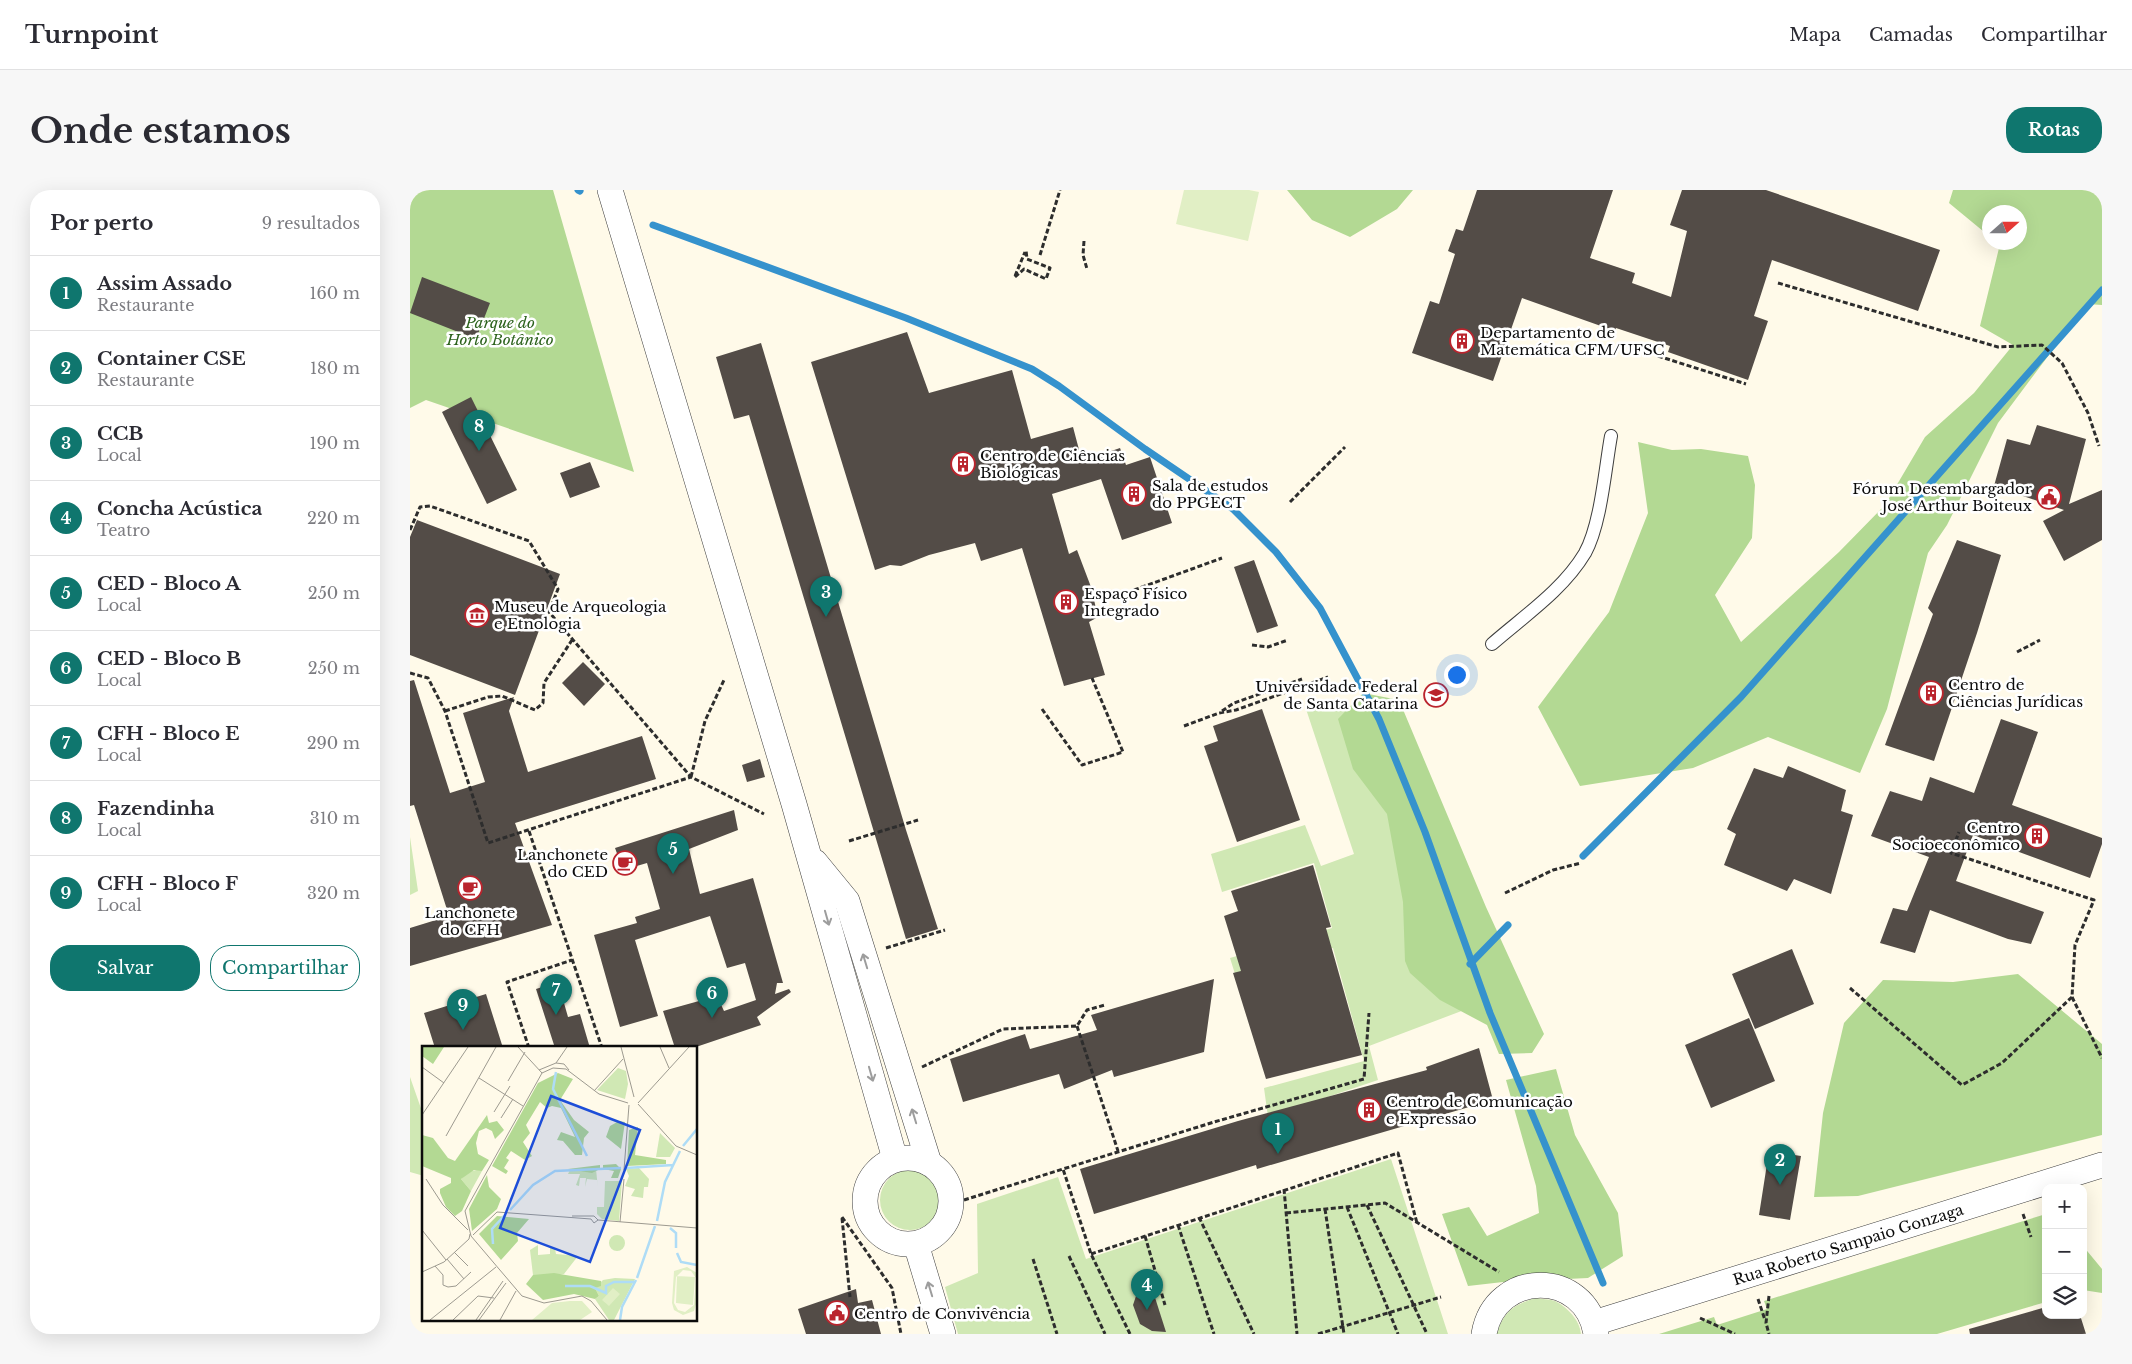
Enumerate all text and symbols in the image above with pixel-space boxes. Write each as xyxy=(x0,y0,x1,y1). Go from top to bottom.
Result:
text: Turnpoint xyxy=(25,20,158,49)
text: Mapa xyxy=(1789,24,1841,46)
text: Camadas xyxy=(1869,24,1953,46)
text: Compartilhar xyxy=(1981,24,2107,46)
button: Rotas xyxy=(2006,107,2102,153)
text: Onde estamos xyxy=(30,109,291,152)
north arrow xyxy=(1982,205,2027,250)
text: Por perto xyxy=(50,210,153,236)
text: 9 resultados xyxy=(262,213,360,233)
text: Assim Assado xyxy=(97,272,232,295)
text: 1 xyxy=(63,283,69,303)
text: 160 m xyxy=(309,283,360,303)
text: Restaurante xyxy=(97,295,194,315)
park label: Parque do Horto Botânico xyxy=(446,313,554,349)
place label: Departamento de Matemática CFM/UFSC xyxy=(1480,323,1665,359)
building icon: Departamento de Matemática CFM/UFSC xyxy=(1449,328,1475,354)
text: Container CSE xyxy=(97,347,246,370)
text: 2 xyxy=(61,358,71,378)
text: 180 m xyxy=(310,358,360,378)
text: Restaurante xyxy=(97,370,194,390)
pin: 8 xyxy=(463,410,495,451)
text: CCB xyxy=(97,422,143,445)
text: 3 xyxy=(61,433,71,453)
text: 190 m xyxy=(309,433,360,453)
text: Local xyxy=(97,445,142,465)
place label: Centro de Ciências Biológicas xyxy=(980,446,1125,482)
building icon: Centro de Ciências Biológicas xyxy=(950,451,976,477)
place label: Sala de estudos do PPGECT xyxy=(1152,476,1268,512)
place label: Fórum Desembargador José Arthur Boiteux xyxy=(1852,479,2033,515)
building icon: Sala de estudos do PPGECT xyxy=(1121,481,1147,507)
public building icon: Fórum Desembargador José Arthur Boiteux xyxy=(2036,484,2062,510)
text: Concha Acústica xyxy=(97,497,262,520)
text: 4 xyxy=(61,508,71,528)
text: 220 m xyxy=(307,508,360,528)
text: Teatro xyxy=(97,520,150,540)
text: CED - Bloco A xyxy=(97,572,241,595)
pin: 3 xyxy=(810,576,842,617)
text: 5 xyxy=(61,583,71,603)
text: 250 m xyxy=(308,583,360,603)
place label: Espaço Físico Integrado xyxy=(1084,584,1187,620)
building icon: Espaço Físico Integrado xyxy=(1053,589,1079,615)
text: Local xyxy=(97,595,142,615)
place label: Museu de Arqueologia e Etnologia xyxy=(494,597,667,633)
museum icon: Museu de Arqueologia e Etnologia xyxy=(464,602,490,628)
text: CED - Bloco B xyxy=(97,647,241,670)
text: 6 xyxy=(61,658,71,678)
text: 250 m xyxy=(308,658,360,678)
your location xyxy=(1444,662,1470,688)
text: Local xyxy=(97,670,142,690)
place label: Centro de Ciências Jurídicas xyxy=(1948,675,2083,711)
place label: Universidade Federal de Santa Catarina xyxy=(1255,677,1419,713)
building icon: Centro de Ciências Jurídicas xyxy=(1918,680,1944,706)
school or university icon: Universidade Federal de Santa Catarina xyxy=(1423,682,1449,708)
text: CFH - Bloco E xyxy=(97,722,240,745)
text: 7 xyxy=(62,733,70,753)
text: 290 m xyxy=(307,733,360,753)
text: Local xyxy=(97,745,142,765)
text: Fazendinha xyxy=(97,797,215,820)
text: 8 xyxy=(61,808,71,828)
text: 310 m xyxy=(310,808,360,828)
place label: Centro Socioeconômico xyxy=(1892,818,2020,854)
text: Local xyxy=(97,820,142,840)
building icon: Centro Socioeconômico xyxy=(2024,823,2050,849)
pin: 5 xyxy=(657,833,689,874)
place label: Lanchonete do CED xyxy=(517,845,608,881)
cafe icon: Lanchonete do CED xyxy=(612,850,638,876)
text: CFH - Bloco F xyxy=(97,872,238,895)
cafe icon: Lanchonete do CFH xyxy=(457,875,483,901)
text: 9 xyxy=(61,883,71,903)
text: 320 m xyxy=(307,883,360,903)
text: Local xyxy=(97,895,142,915)
place label: Lanchonete do CFH xyxy=(425,903,515,939)
one-way arrow xyxy=(822,909,832,925)
button: Salvar xyxy=(50,945,200,991)
button: Compartilhar xyxy=(210,945,360,991)
one-way arrow xyxy=(860,954,870,970)
pin: 7 xyxy=(540,974,572,1015)
pin: 6 xyxy=(696,977,728,1018)
pin: 9 xyxy=(447,989,479,1030)
inset map xyxy=(422,1046,698,1322)
one-way arrow xyxy=(866,1066,876,1082)
place label: Centro de Comunicação e Expressão xyxy=(1386,1092,1573,1128)
building icon: Centro de Comunicação e Expressão xyxy=(1356,1097,1382,1123)
one-way arrow xyxy=(909,1109,919,1125)
pin: 1 xyxy=(1262,1113,1294,1154)
pin: 2 xyxy=(1764,1144,1796,1185)
map controls xyxy=(2042,1184,2087,1319)
button: + xyxy=(2042,1184,2087,1229)
street label: Rua Roberto Sampaio Gonzaga xyxy=(1730,1199,1966,1289)
button: − xyxy=(2042,1229,2087,1274)
pin: 4 xyxy=(1131,1269,1163,1310)
button: layers xyxy=(2042,1274,2087,1319)
one-way arrow xyxy=(924,1281,934,1297)
public building icon: Centro de Convivência xyxy=(824,1300,850,1326)
place label: Centro de Convivência xyxy=(854,1304,1031,1323)

